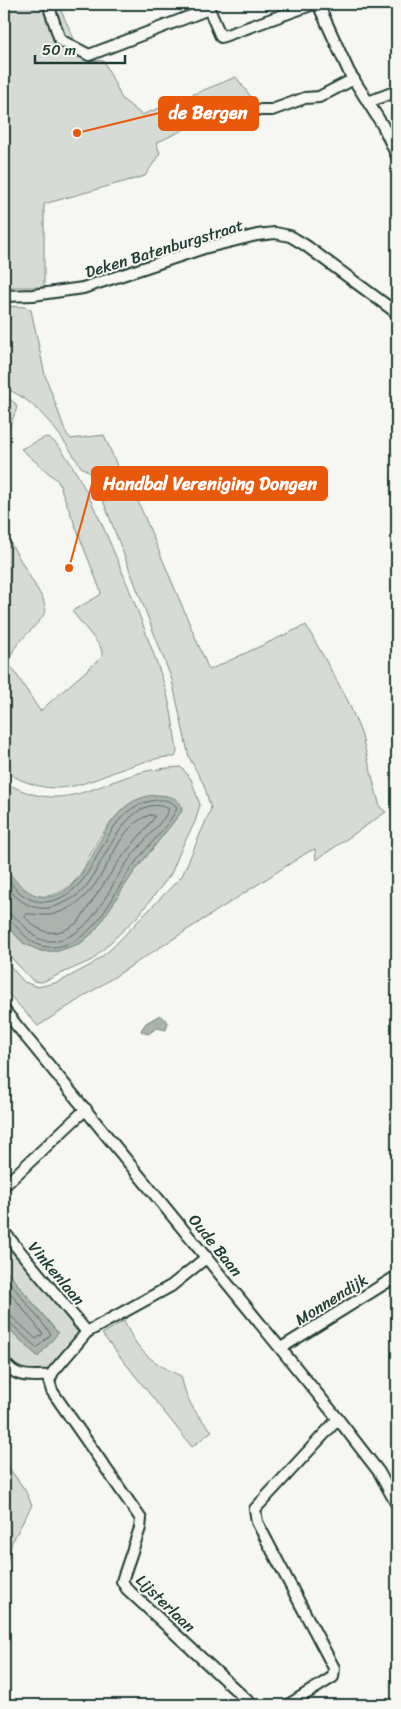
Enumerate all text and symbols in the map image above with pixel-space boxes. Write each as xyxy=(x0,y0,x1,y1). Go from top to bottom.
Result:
scale bar xyxy=(35,32,125,64)
text: 50 m xyxy=(42,37,77,63)
callout: de Bergen xyxy=(159,97,258,130)
text: de Bergen xyxy=(169,97,248,129)
street label: Deken Batenburgstraat xyxy=(81,211,247,286)
callout: Handbal Vereniging Dongen xyxy=(92,467,327,500)
text: Handbal Vereniging Dongen xyxy=(102,468,317,500)
street label: Oude Baan xyxy=(181,1207,251,1284)
street label: Vinkenlaan xyxy=(21,1234,93,1312)
street label: Monnendijk xyxy=(289,1265,374,1333)
street label: Lijsterlaan xyxy=(129,1567,203,1640)

